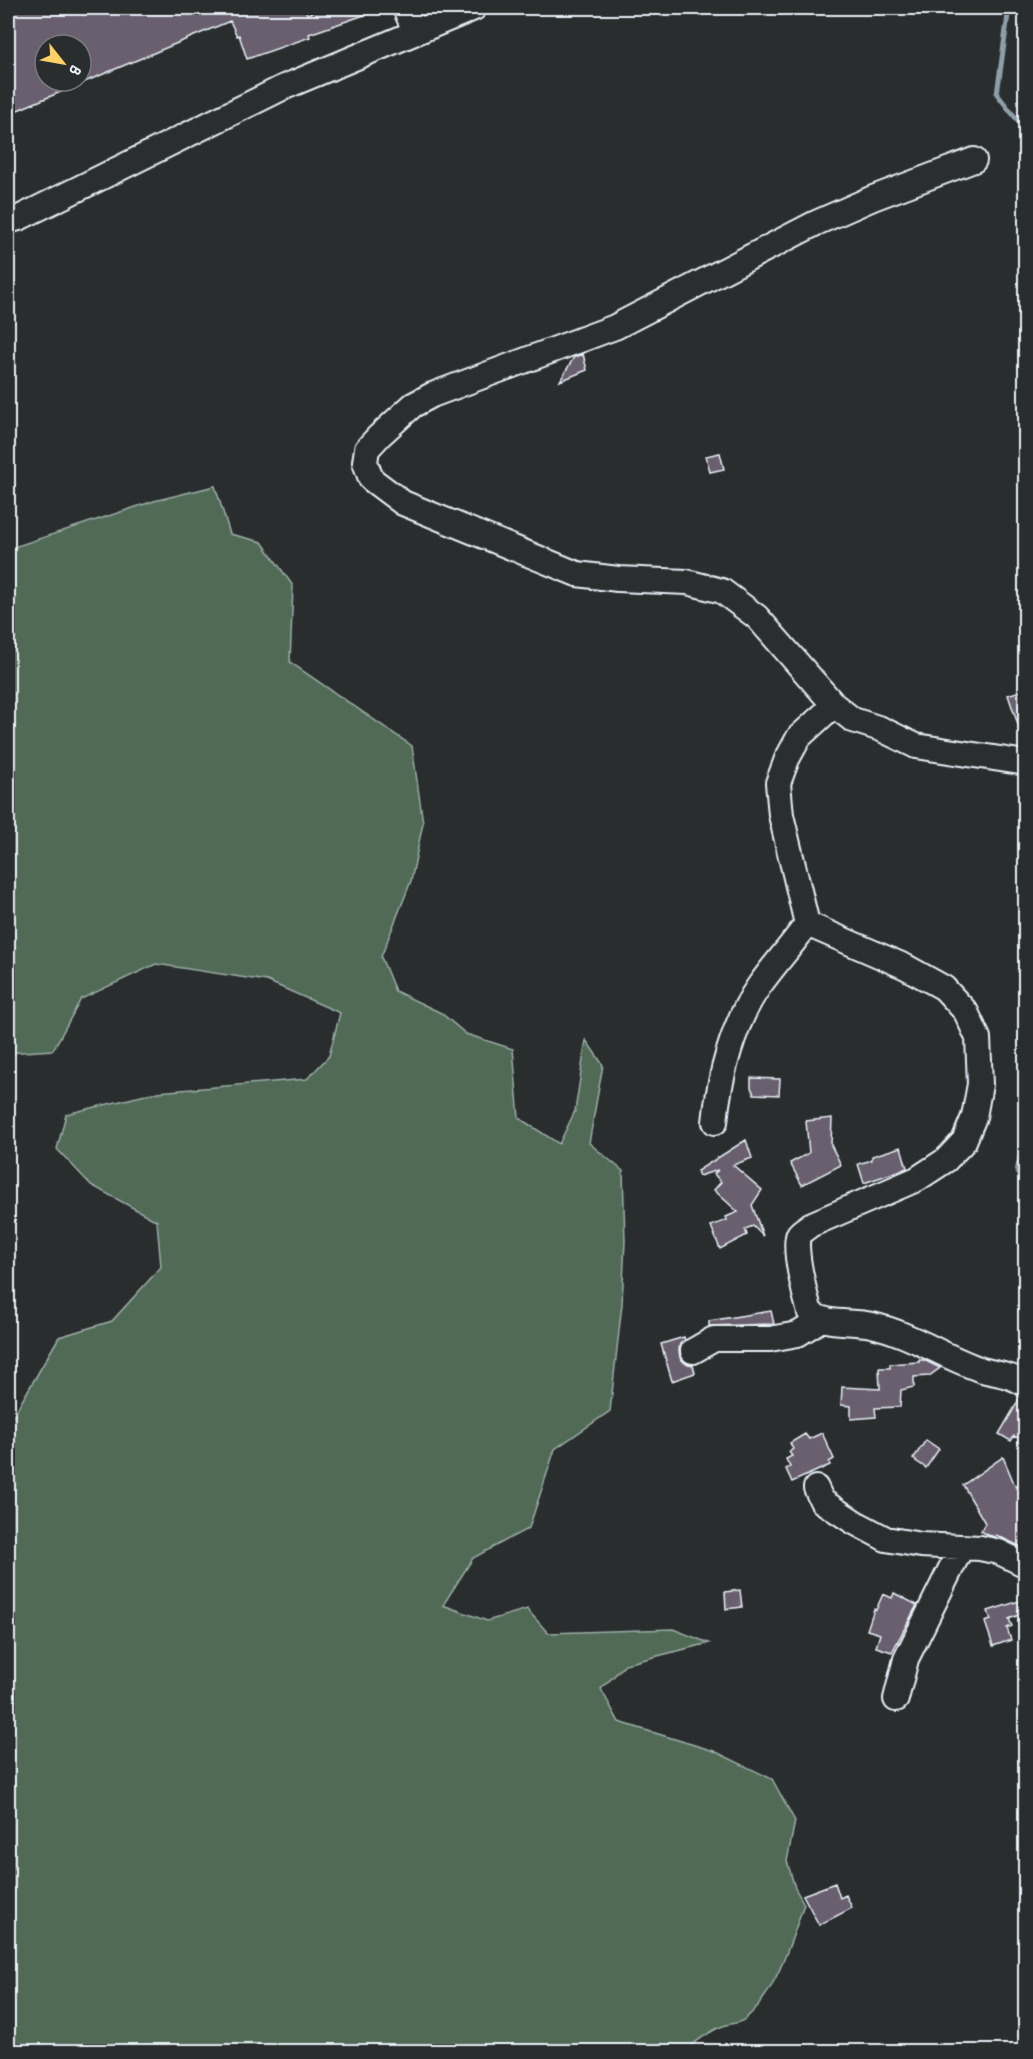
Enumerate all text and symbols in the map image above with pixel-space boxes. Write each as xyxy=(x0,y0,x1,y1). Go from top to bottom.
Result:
north arrow xyxy=(33,33,93,93)
text: B xyxy=(64,62,87,80)

